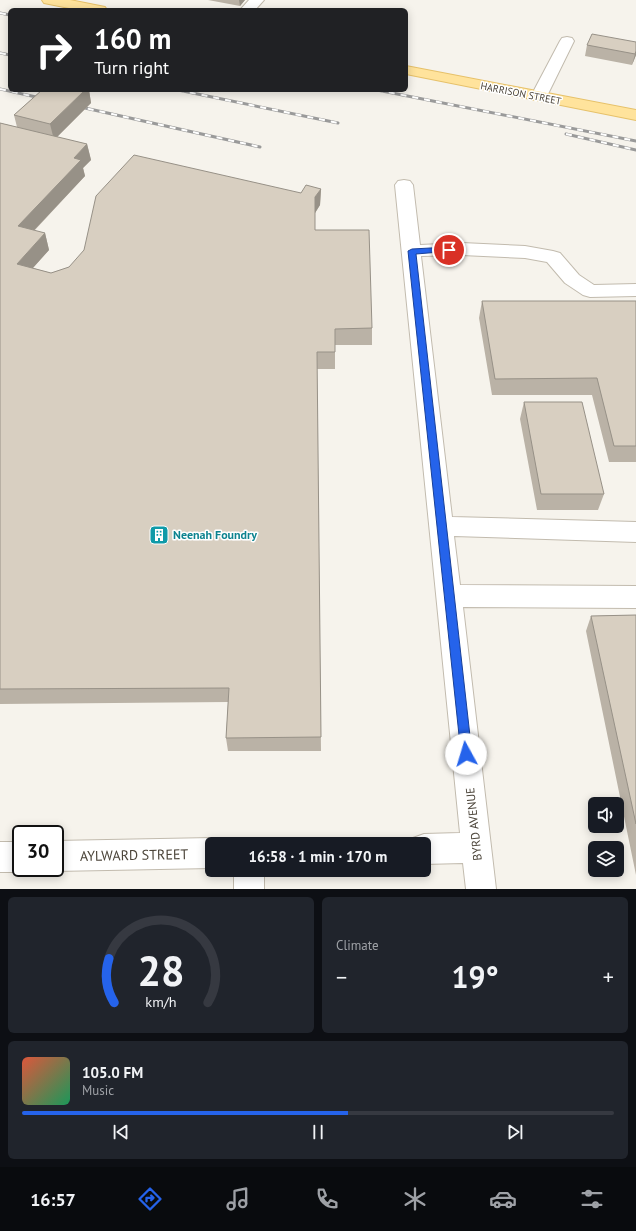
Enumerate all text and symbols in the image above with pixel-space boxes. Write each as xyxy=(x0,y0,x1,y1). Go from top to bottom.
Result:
text: 160 m xyxy=(94,20,171,57)
icon: right xyxy=(28,24,80,76)
text: Turn right xyxy=(94,56,169,79)
street label: HARRISON STREET xyxy=(479,79,563,108)
pin xyxy=(432,233,466,267)
icon: arrive xyxy=(438,239,460,261)
building icon: Neenah Foundry xyxy=(148,524,170,546)
place label: Neenah Foundry xyxy=(173,527,257,542)
position arrow xyxy=(445,733,487,775)
street label: BYRD AVENUE xyxy=(462,787,485,861)
map controls xyxy=(588,797,624,877)
button: sound xyxy=(588,797,624,833)
speed limit sign: 30 xyxy=(12,825,64,877)
button: layers xyxy=(588,841,624,877)
street label: AYLWARD STREET xyxy=(80,845,188,865)
text: 16:58 · 1 min · 170 m xyxy=(249,847,387,866)
text: Climate xyxy=(336,937,379,954)
text: 28 xyxy=(137,944,185,997)
text: 19° xyxy=(451,957,499,996)
text: − xyxy=(336,963,347,991)
text: + xyxy=(603,963,614,991)
text: km/h xyxy=(145,992,177,1011)
text: 105.0 FM xyxy=(82,1063,143,1082)
text: Music xyxy=(82,1082,114,1099)
icon: previous xyxy=(110,1121,132,1143)
icon: pause xyxy=(307,1121,329,1143)
icon: next xyxy=(504,1121,526,1143)
icon: directions xyxy=(136,1185,164,1213)
icon: music xyxy=(224,1185,252,1213)
icon: phone xyxy=(313,1185,341,1213)
icon: climate xyxy=(401,1185,429,1213)
icon: car xyxy=(489,1185,517,1213)
icon: filters xyxy=(578,1185,606,1213)
text: 16:57 xyxy=(30,1188,76,1211)

